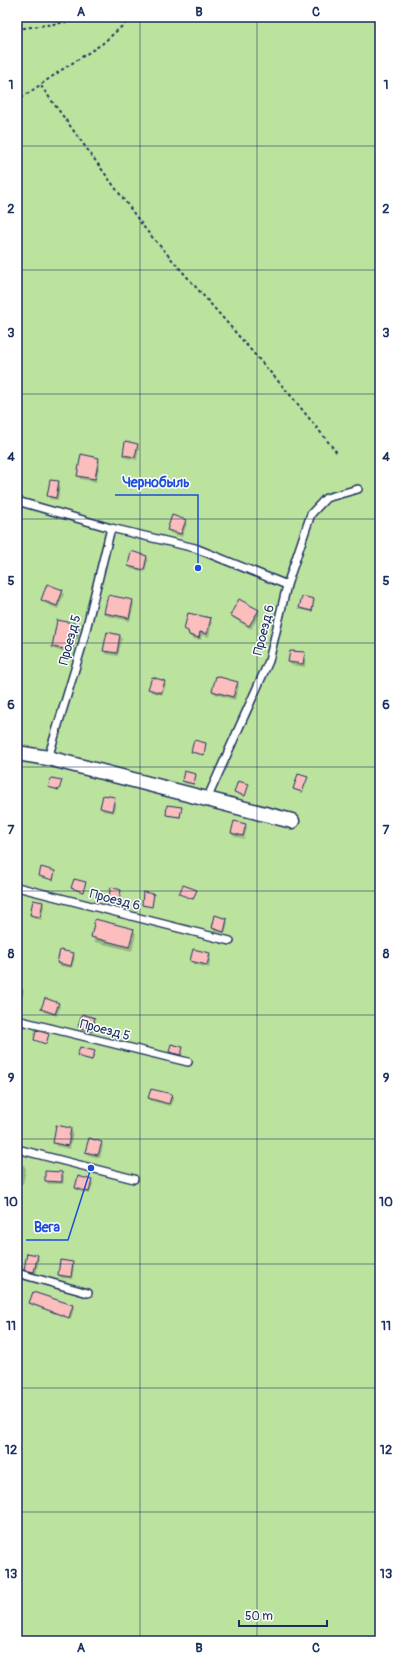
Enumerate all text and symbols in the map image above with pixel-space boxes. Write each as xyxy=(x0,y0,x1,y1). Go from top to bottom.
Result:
text: A xyxy=(77,4,86,20)
text: B xyxy=(195,4,203,20)
text: C xyxy=(312,4,320,20)
text: 1 xyxy=(8,77,14,93)
text: 1 xyxy=(383,77,389,93)
text: 2 xyxy=(7,201,15,217)
text: 2 xyxy=(382,201,390,217)
text: 3 xyxy=(7,325,15,341)
text: 3 xyxy=(382,325,390,341)
text: 4 xyxy=(7,449,15,465)
text: 4 xyxy=(382,449,390,465)
callout: Чернобыль xyxy=(115,469,198,495)
text: Чернобыль xyxy=(122,474,190,491)
text: 5 xyxy=(7,573,15,589)
text: 5 xyxy=(382,573,390,589)
street label: Проезд 6 xyxy=(250,603,278,657)
street label: Проезд 5 xyxy=(56,613,84,667)
text: 6 xyxy=(7,697,15,713)
text: 6 xyxy=(382,697,390,713)
text: 7 xyxy=(8,822,15,838)
text: 7 xyxy=(383,822,390,838)
street label: Проезд 6 xyxy=(88,886,142,914)
text: 8 xyxy=(8,946,15,962)
text: 8 xyxy=(383,946,390,962)
street label: Проезд 5 xyxy=(78,1016,132,1044)
text: 9 xyxy=(8,1070,15,1086)
text: 9 xyxy=(383,1070,390,1086)
text: 10 xyxy=(4,1194,18,1210)
text: 10 xyxy=(379,1194,393,1210)
callout: Вега xyxy=(26,1214,68,1240)
text: Вега xyxy=(34,1219,61,1236)
text: 11 xyxy=(6,1318,16,1334)
text: 11 xyxy=(381,1318,391,1334)
text: 12 xyxy=(5,1442,17,1458)
text: 12 xyxy=(380,1442,392,1458)
text: 13 xyxy=(5,1566,17,1582)
text: 13 xyxy=(380,1566,392,1582)
scale bar xyxy=(239,1602,327,1628)
text: 50 m xyxy=(245,1609,273,1624)
text: A xyxy=(77,1640,86,1656)
text: B xyxy=(195,1640,203,1656)
text: C xyxy=(312,1640,320,1656)

